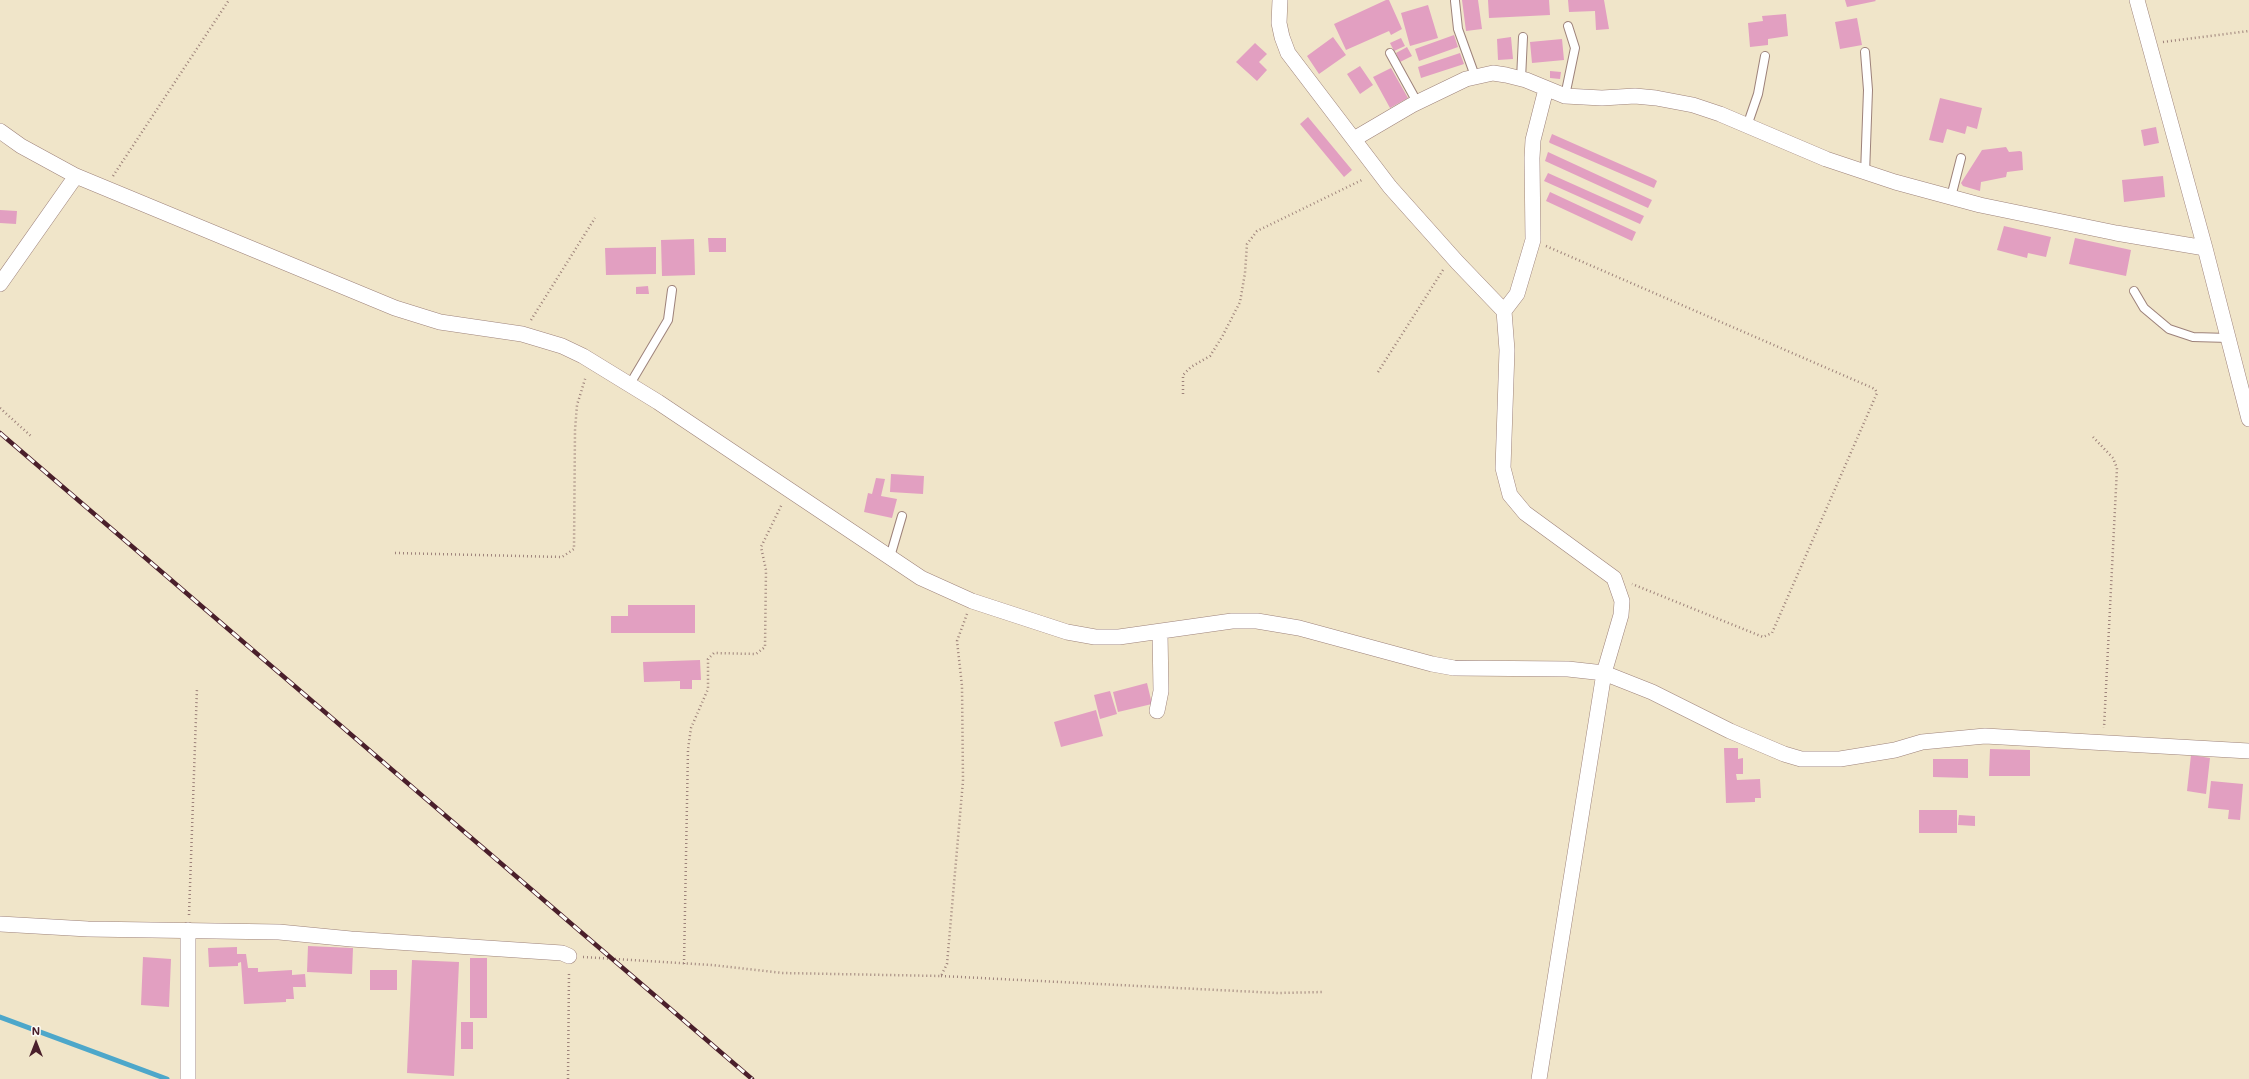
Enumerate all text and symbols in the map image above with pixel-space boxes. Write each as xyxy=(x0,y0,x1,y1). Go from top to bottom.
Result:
north arrow xyxy=(16,1023,56,1063)
text: N xyxy=(32,1023,40,1038)

